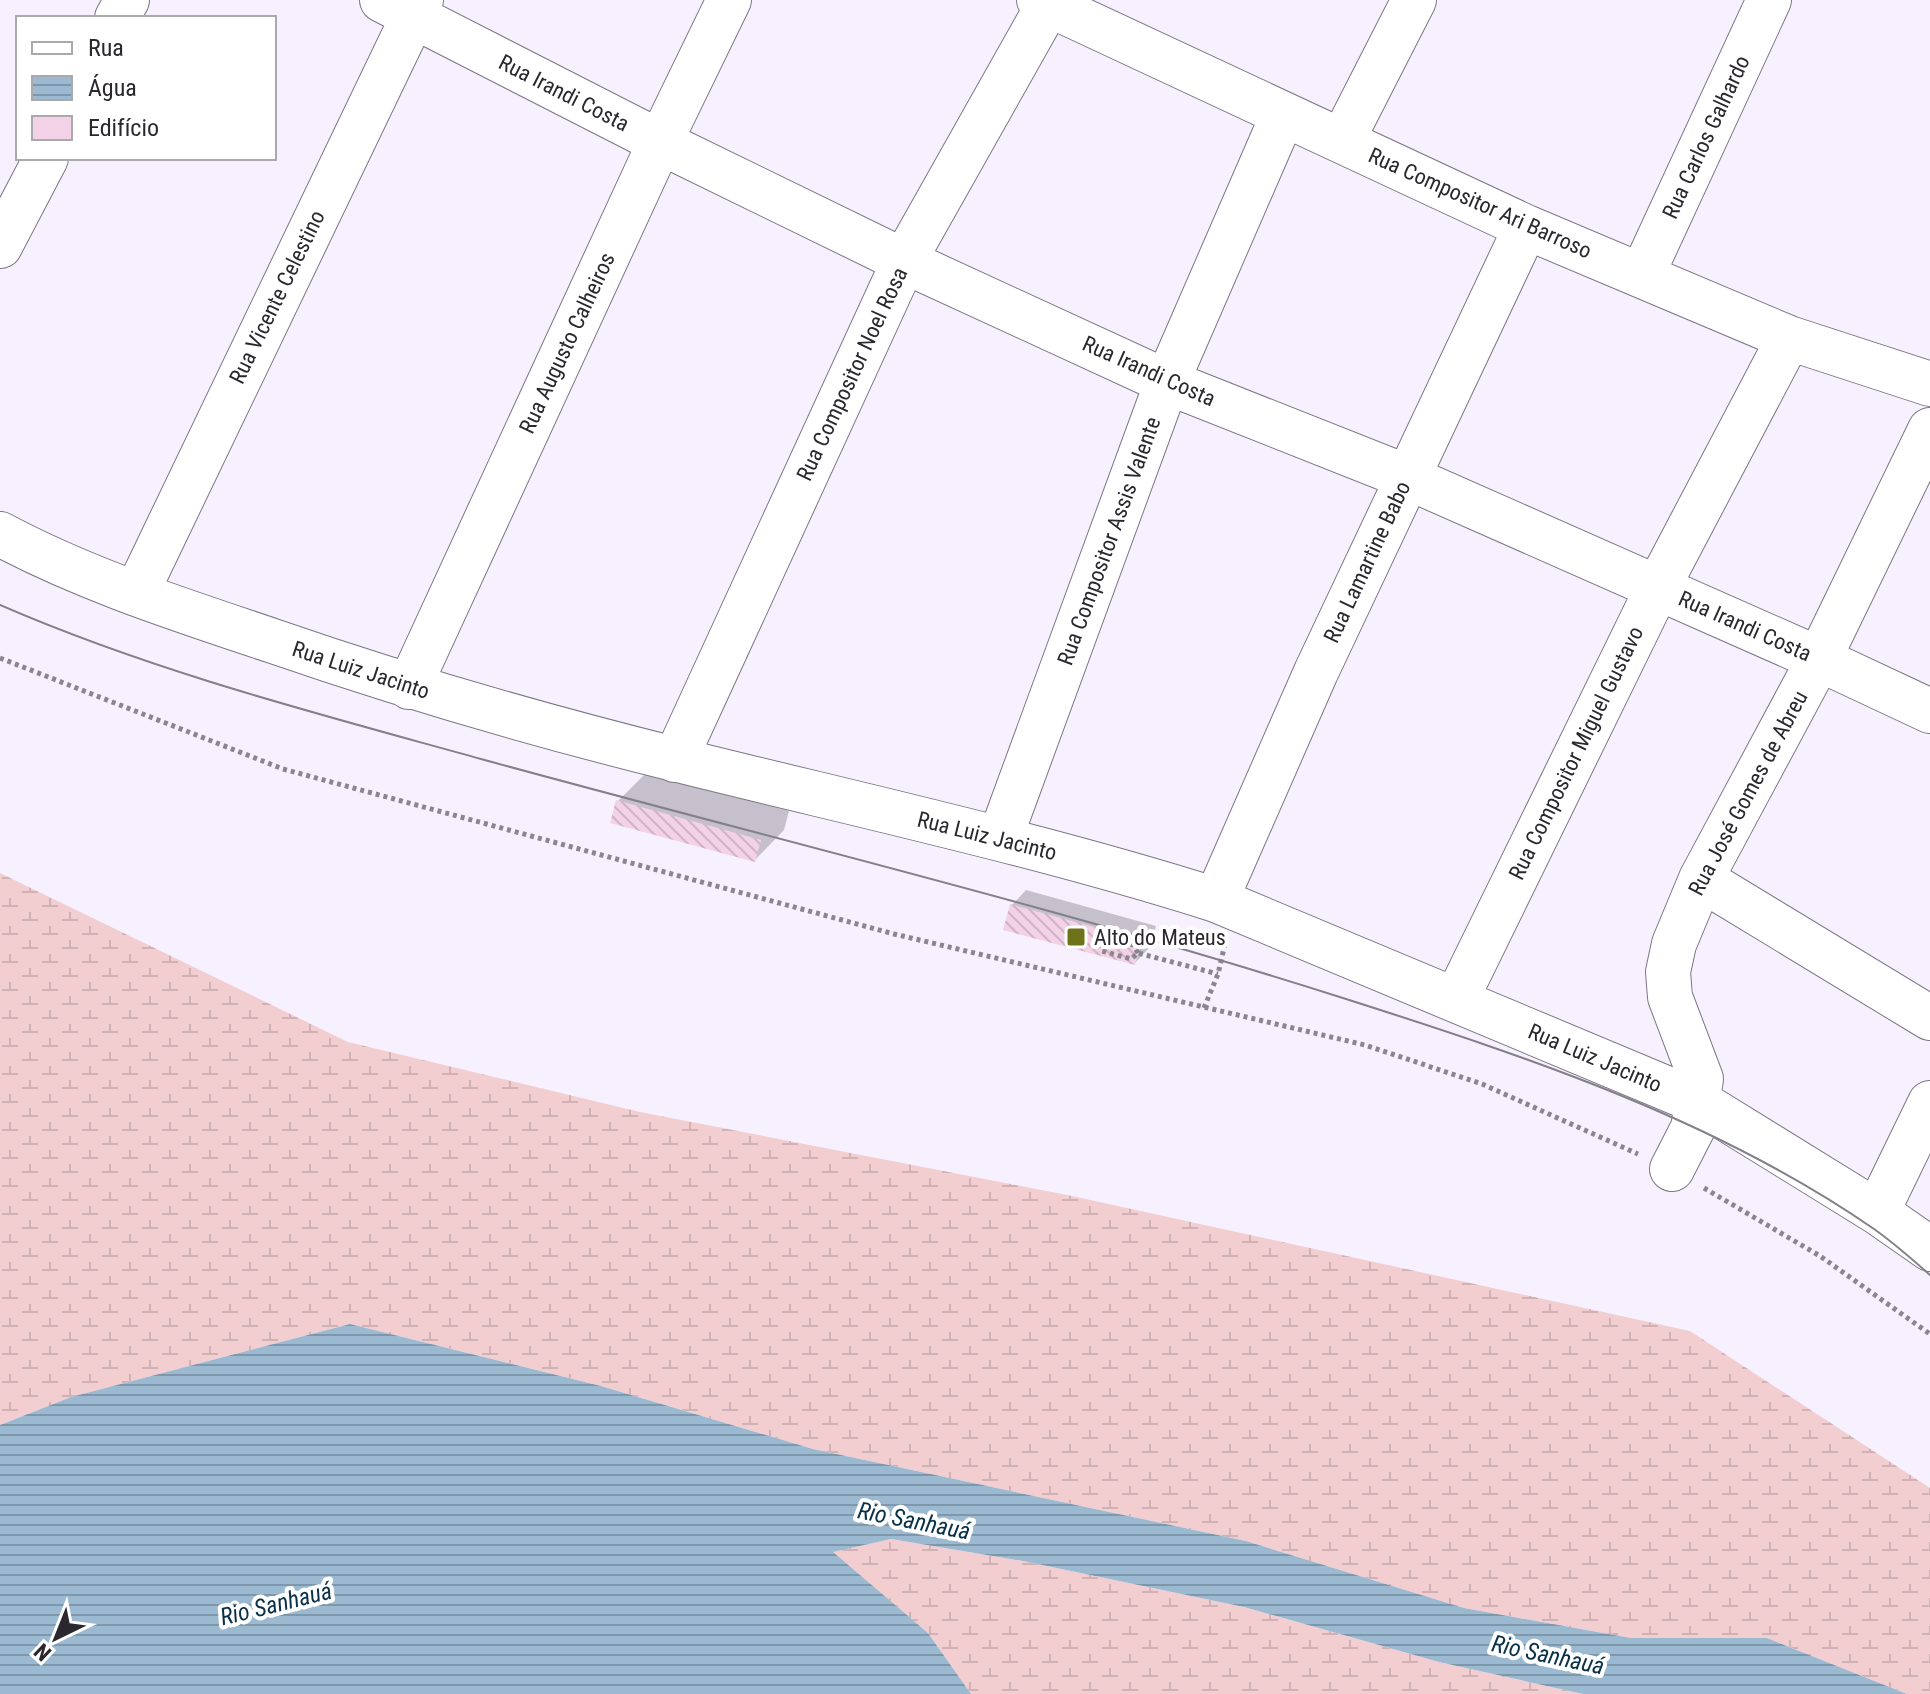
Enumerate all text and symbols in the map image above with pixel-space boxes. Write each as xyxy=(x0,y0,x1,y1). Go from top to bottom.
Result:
legend xyxy=(16,16,276,160)
text: Rua xyxy=(88,34,124,62)
street label: Rua Irandi Costa xyxy=(495,50,633,136)
street label: Rua Carlos Galhardo xyxy=(1657,52,1755,222)
text: Água xyxy=(88,74,137,102)
text: Edifício xyxy=(88,114,159,142)
street label: Rua Compositor Ari Barroso xyxy=(1365,142,1595,264)
street label: Rua Vicente Celestino xyxy=(224,206,330,388)
street label: Rua Augusto Calheiros xyxy=(514,249,620,437)
street label: Rua Compositor Noel Rosa xyxy=(792,263,912,485)
street label: Rua Irandi Costa xyxy=(1079,331,1219,411)
street label: Rua Compositor Assis Valente xyxy=(1052,414,1166,668)
street label: Rua Lamartine Babo xyxy=(1319,477,1415,647)
street label: Rua Irandi Costa xyxy=(1675,586,1815,666)
street label: Rua Compositor Miguel Gustavo xyxy=(1504,622,1648,884)
street label: Rua Luiz Jacinto xyxy=(289,636,433,704)
street label: Rua José Gomes de Abreu xyxy=(1683,686,1813,900)
street label: Rua Luiz Jacinto xyxy=(915,807,1059,865)
place label: Alto do Mateus xyxy=(1094,925,1226,950)
marker: Alto do Mateus xyxy=(1065,926,1087,948)
street label: Rua Luiz Jacinto xyxy=(1524,1019,1666,1097)
water label: Rio Sanhauá xyxy=(855,1496,974,1546)
water label: Rio Sanhauá xyxy=(217,1576,336,1631)
north arrow xyxy=(16,1598,96,1678)
water label: Rio Sanhauá xyxy=(1489,1629,1608,1681)
text: N xyxy=(29,1639,56,1666)

